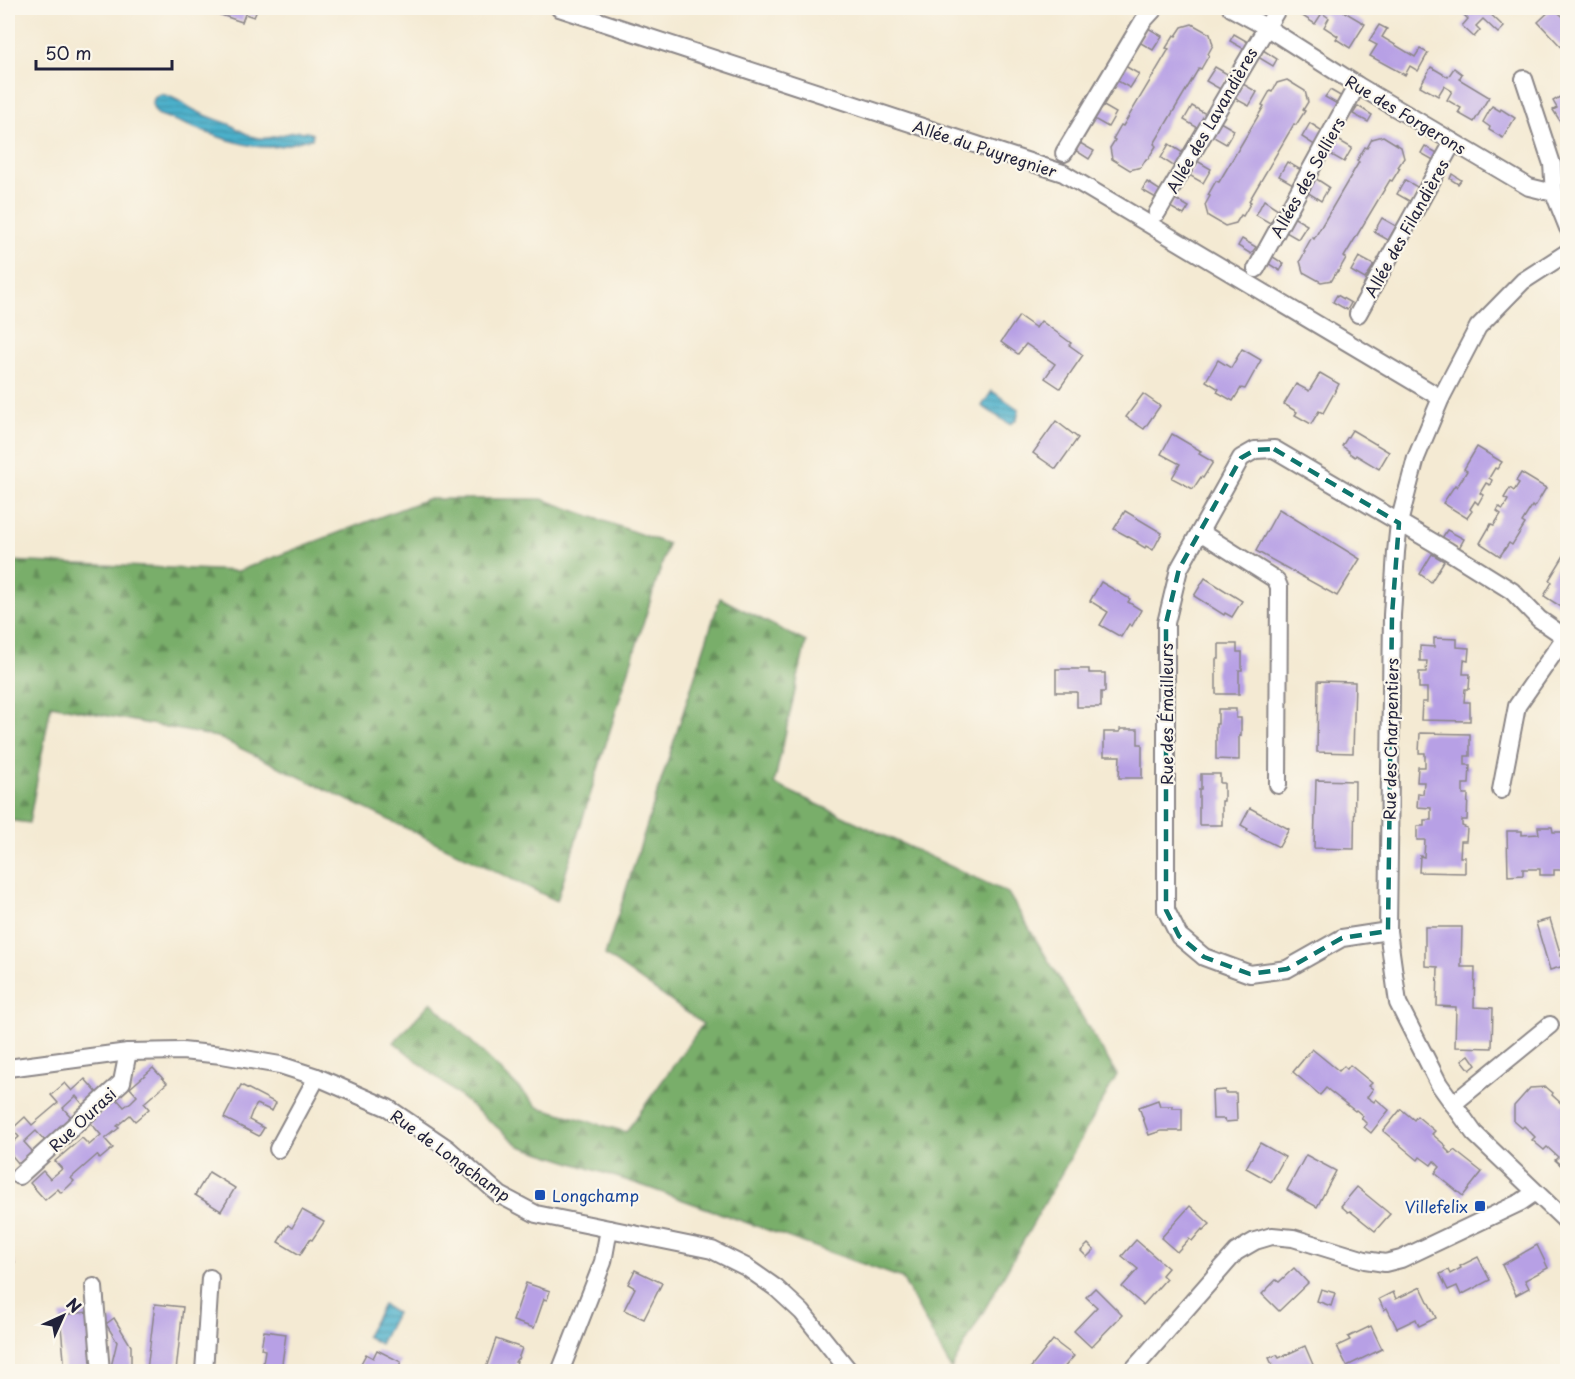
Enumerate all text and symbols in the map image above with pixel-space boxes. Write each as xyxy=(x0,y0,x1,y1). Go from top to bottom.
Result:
scale bar xyxy=(36,33,172,71)
text: 50 m xyxy=(45,39,92,66)
street label: Allée des Lavandières xyxy=(1159,43,1263,197)
street label: Rue des Forgerons xyxy=(1341,68,1471,160)
street label: Allées des Selliers xyxy=(1264,112,1350,242)
street label: Allée du Puyregnier xyxy=(910,113,1061,183)
street label: Allée des Filandières xyxy=(1358,154,1454,302)
street label: Rue des Émailleurs xyxy=(1154,643,1178,785)
street label: Rue des Charpentiers xyxy=(1377,658,1403,820)
street label: Rue Ourasi xyxy=(43,1081,121,1157)
street label: Rue de Longchamp xyxy=(386,1103,516,1207)
place label: Longchamp xyxy=(552,1183,639,1207)
marker: Longchamp xyxy=(533,1188,547,1202)
place label: Villefelix xyxy=(1405,1194,1468,1218)
marker: Villefelix xyxy=(1473,1199,1487,1213)
north arrow xyxy=(33,1286,93,1346)
text: N xyxy=(61,1292,87,1318)

